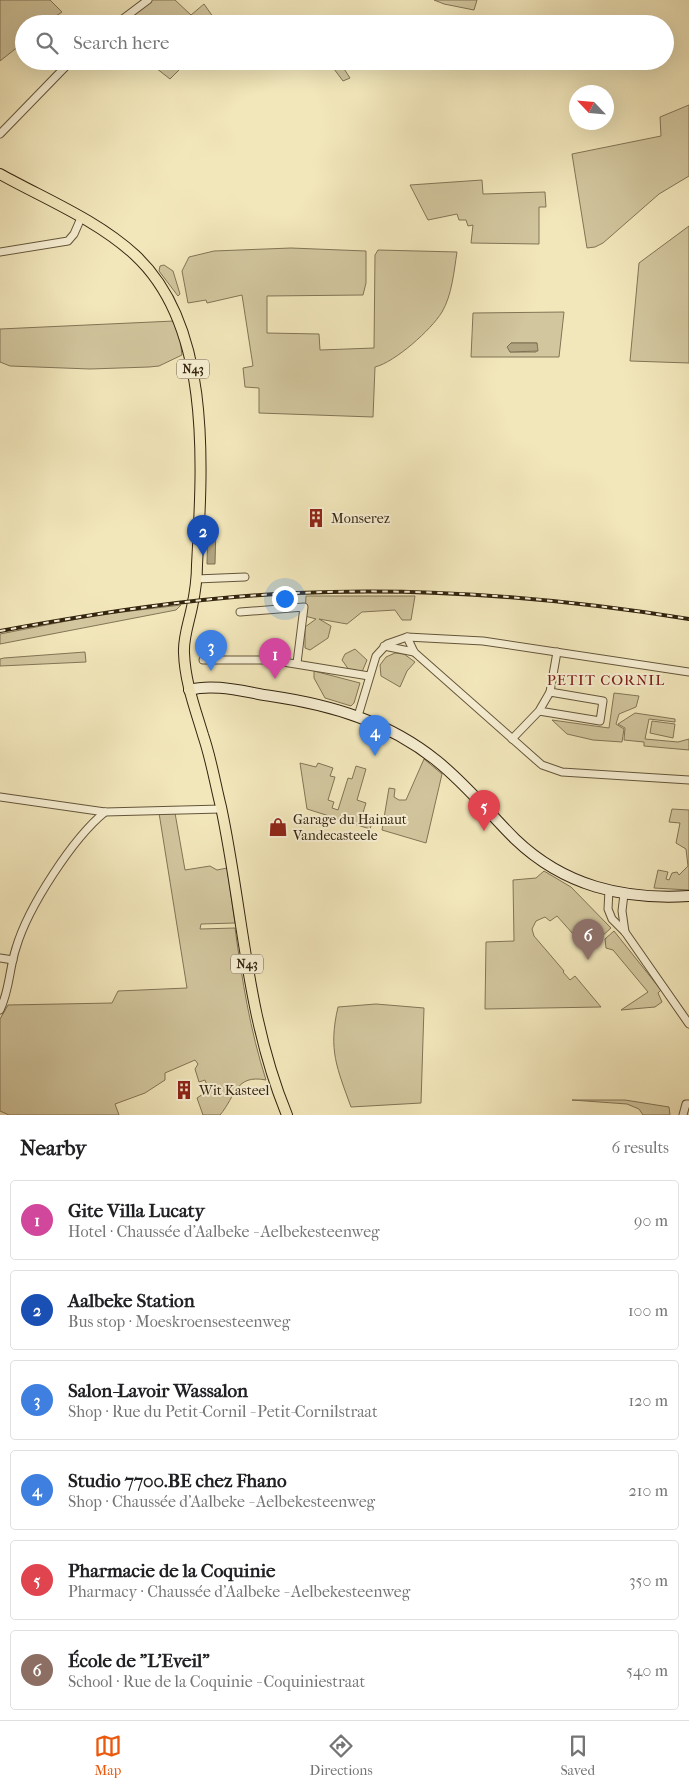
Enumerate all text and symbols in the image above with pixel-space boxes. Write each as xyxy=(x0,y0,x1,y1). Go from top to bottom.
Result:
search box xyxy=(15,15,674,70)
icon: search xyxy=(33,29,61,57)
text: Search here xyxy=(73,32,169,54)
north arrow xyxy=(569,85,614,130)
road number: N43 xyxy=(177,359,209,378)
building icon: Monserez xyxy=(305,507,327,529)
place label: Monserez xyxy=(331,510,390,527)
pin: 2 xyxy=(187,515,219,556)
your location xyxy=(272,586,298,612)
pin: 3 xyxy=(195,630,227,671)
pin: 1 xyxy=(259,638,291,679)
district label: PETIT CORNIL xyxy=(547,671,665,689)
pin: 4 xyxy=(359,715,391,756)
pin: 5 xyxy=(468,790,500,831)
place label: Garage du Hainaut Vandecasteele xyxy=(292,811,407,844)
shop icon: Garage du Hainaut Vandecasteele xyxy=(267,816,289,838)
pin: 6 xyxy=(572,919,604,960)
road number: N43 xyxy=(231,954,263,974)
building icon: Wit Kasteel xyxy=(173,1079,195,1101)
place label: Wit Kasteel xyxy=(198,1082,269,1099)
text: Nearby xyxy=(20,1136,86,1160)
text: 6 results xyxy=(611,1138,669,1157)
text: Gite Villa Lucaty xyxy=(68,1200,205,1222)
text: 1 xyxy=(34,1211,40,1230)
text: 90 m xyxy=(634,1211,668,1230)
text: Hotel · Chaussée d'Aalbeke - Aelbekesteenweg xyxy=(68,1222,380,1241)
text: Aalbeke Station xyxy=(68,1290,195,1312)
text: 2 xyxy=(33,1301,41,1320)
text: 100 m xyxy=(628,1301,668,1320)
text: Bus stop · Moeskroensesteenweg xyxy=(68,1312,290,1331)
text: Salon-Lavoir Wassalon xyxy=(68,1380,248,1402)
text: 3 xyxy=(34,1391,40,1410)
text: 120 m xyxy=(629,1391,668,1410)
text: Shop · Rue du Petit-Cornil - Petit-Cornilstraat xyxy=(68,1402,378,1421)
text: Studio 7700.BE chez Fhano xyxy=(68,1470,287,1492)
text: 4 xyxy=(32,1481,42,1500)
text: 210 m xyxy=(629,1481,668,1500)
text: Shop · Chaussée d'Aalbeke - Aelbekesteenweg xyxy=(68,1492,375,1511)
text: Pharmacie de la Coquinie xyxy=(68,1560,275,1582)
text: 5 xyxy=(34,1571,40,1590)
text: 350 m xyxy=(629,1571,668,1590)
text: Pharmacy · Chaussée d'Aalbeke - Aelbekesteenweg xyxy=(68,1582,410,1601)
text: École de "L'Eveil" xyxy=(68,1650,210,1672)
text: 6 xyxy=(33,1661,41,1680)
text: 540 m xyxy=(626,1661,668,1680)
text: School · Rue de la Coquinie - Coquiniestraat xyxy=(68,1672,365,1691)
tab: Map xyxy=(94,1732,122,1779)
tab: Directions xyxy=(310,1732,373,1779)
tab: Saved xyxy=(560,1732,595,1779)

